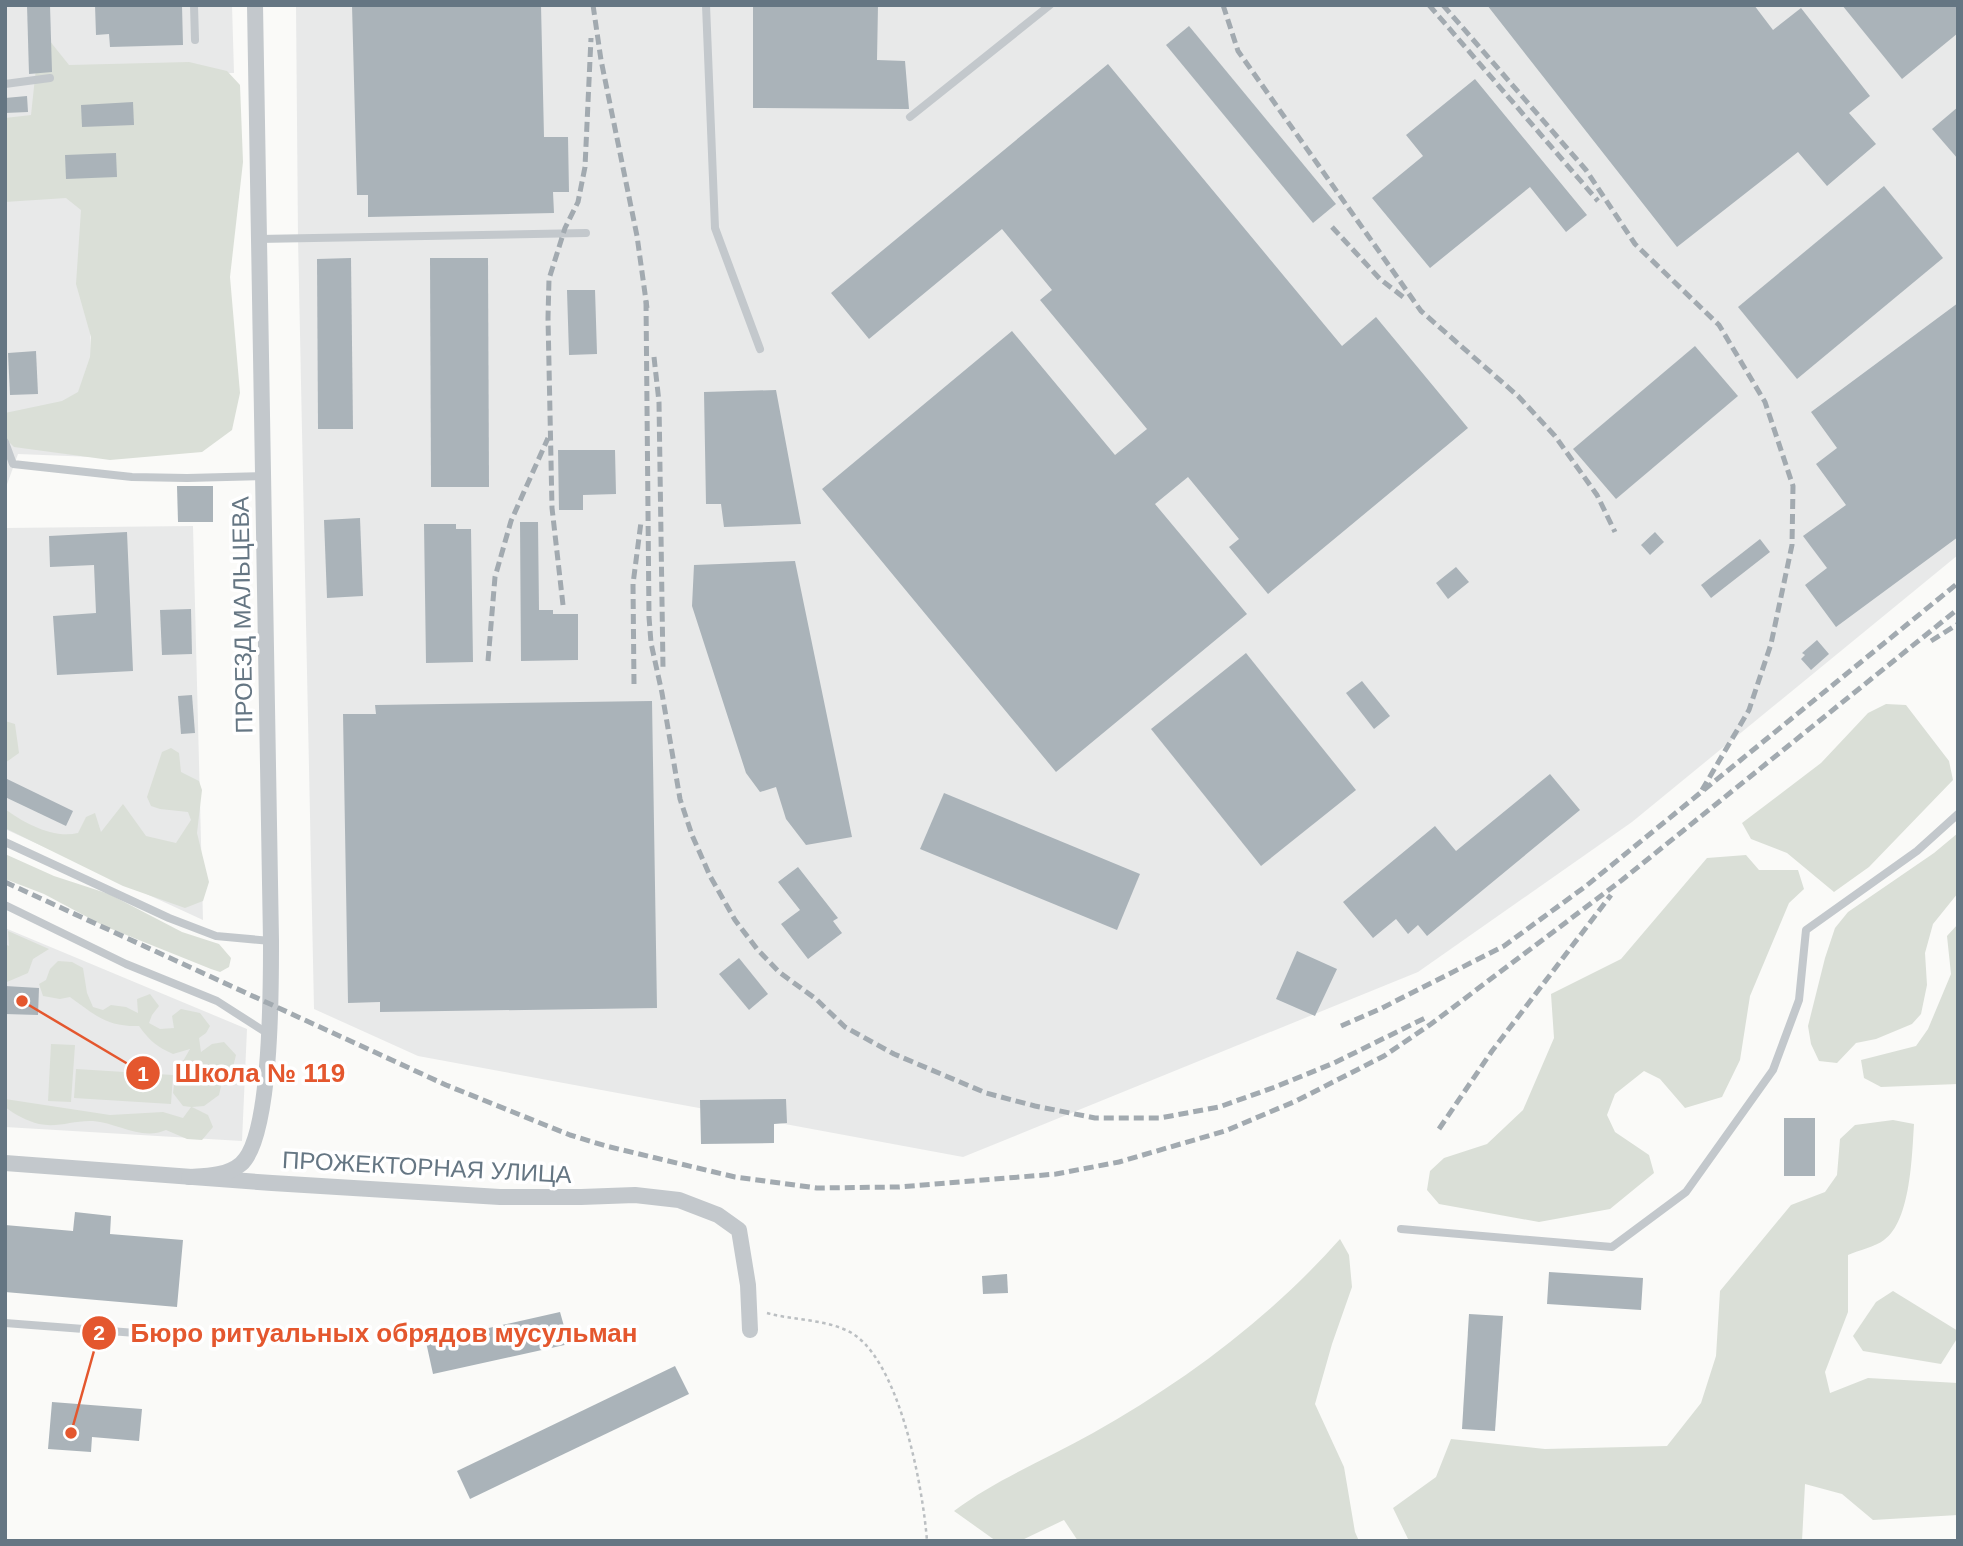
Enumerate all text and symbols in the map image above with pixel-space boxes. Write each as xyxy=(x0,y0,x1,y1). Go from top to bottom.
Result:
street label: ПРОЕЗД МАЛЬЦЕВА xyxy=(226,496,258,734)
callout: Школа № 119 xyxy=(126,1050,359,1097)
text: Школа № 119 xyxy=(175,1058,345,1088)
text: 1 xyxy=(137,1062,149,1085)
street label: ПРОЖЕКТОРНАЯ УЛИЦА xyxy=(282,1146,572,1188)
callout: Бюро ритуальных обрядов мусульман xyxy=(81,1310,651,1357)
text: Бюро ритуальных обрядов мусульман xyxy=(131,1318,637,1348)
text: 2 xyxy=(93,1321,105,1344)

